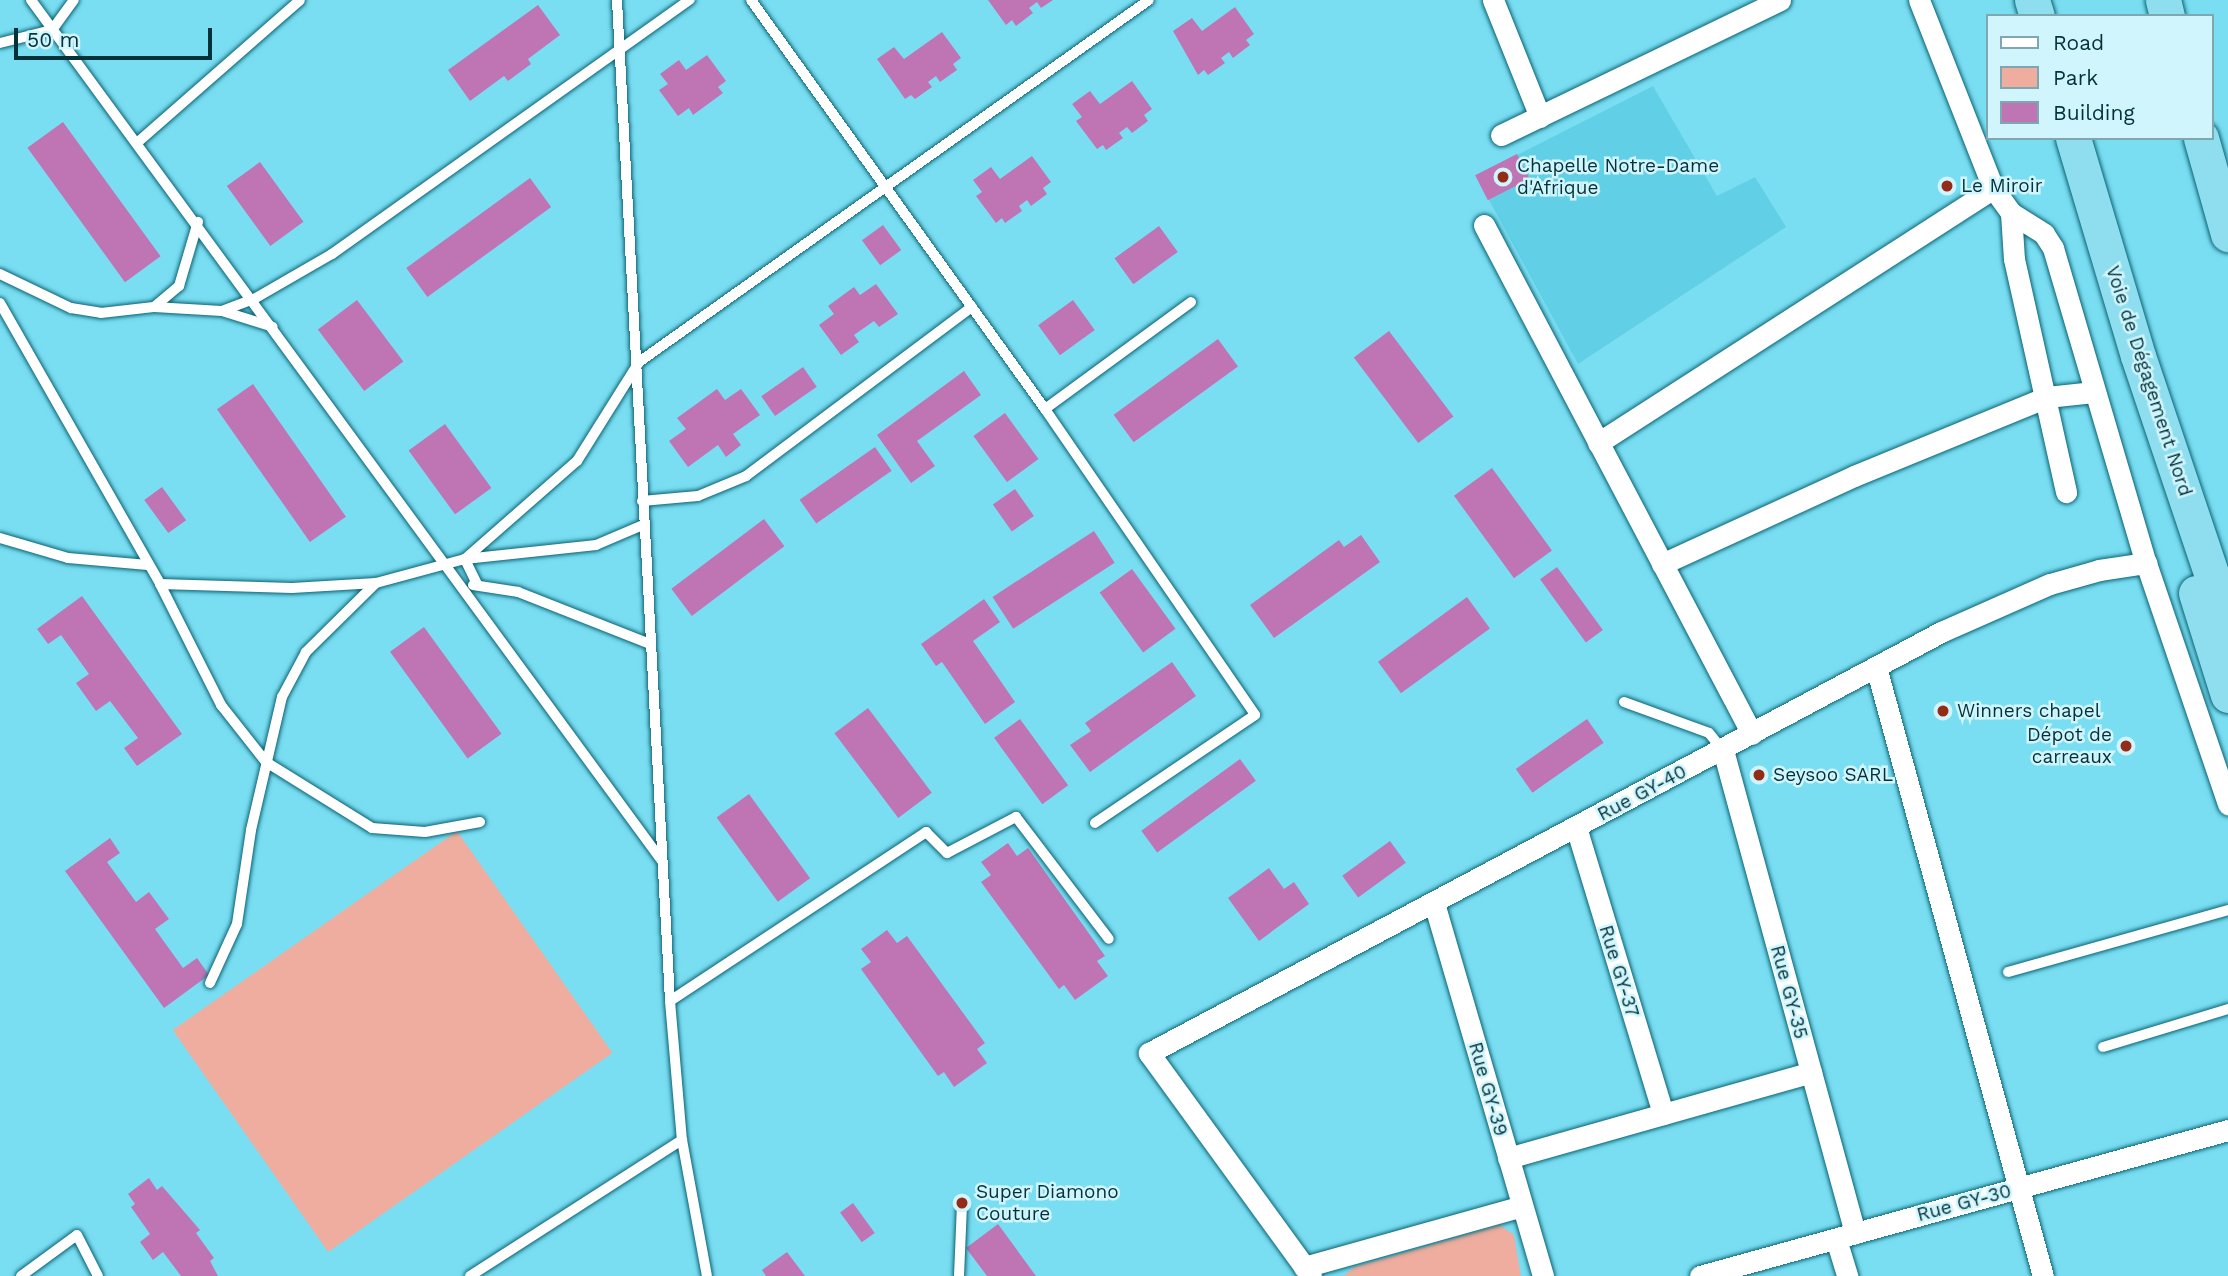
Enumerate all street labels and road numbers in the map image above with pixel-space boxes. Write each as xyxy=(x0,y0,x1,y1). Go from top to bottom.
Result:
street label: Voie de Dégagement Nord xyxy=(2101,263,2197,499)
street label: Rue GY-40 xyxy=(1594,760,1690,826)
street label: Rue GY-37 xyxy=(1594,922,1644,1020)
street label: Rue GY-35 xyxy=(1766,943,1812,1041)
street label: Rue GY-39 xyxy=(1464,1039,1512,1139)
street label: Rue GY-30 xyxy=(1914,1179,2014,1227)

